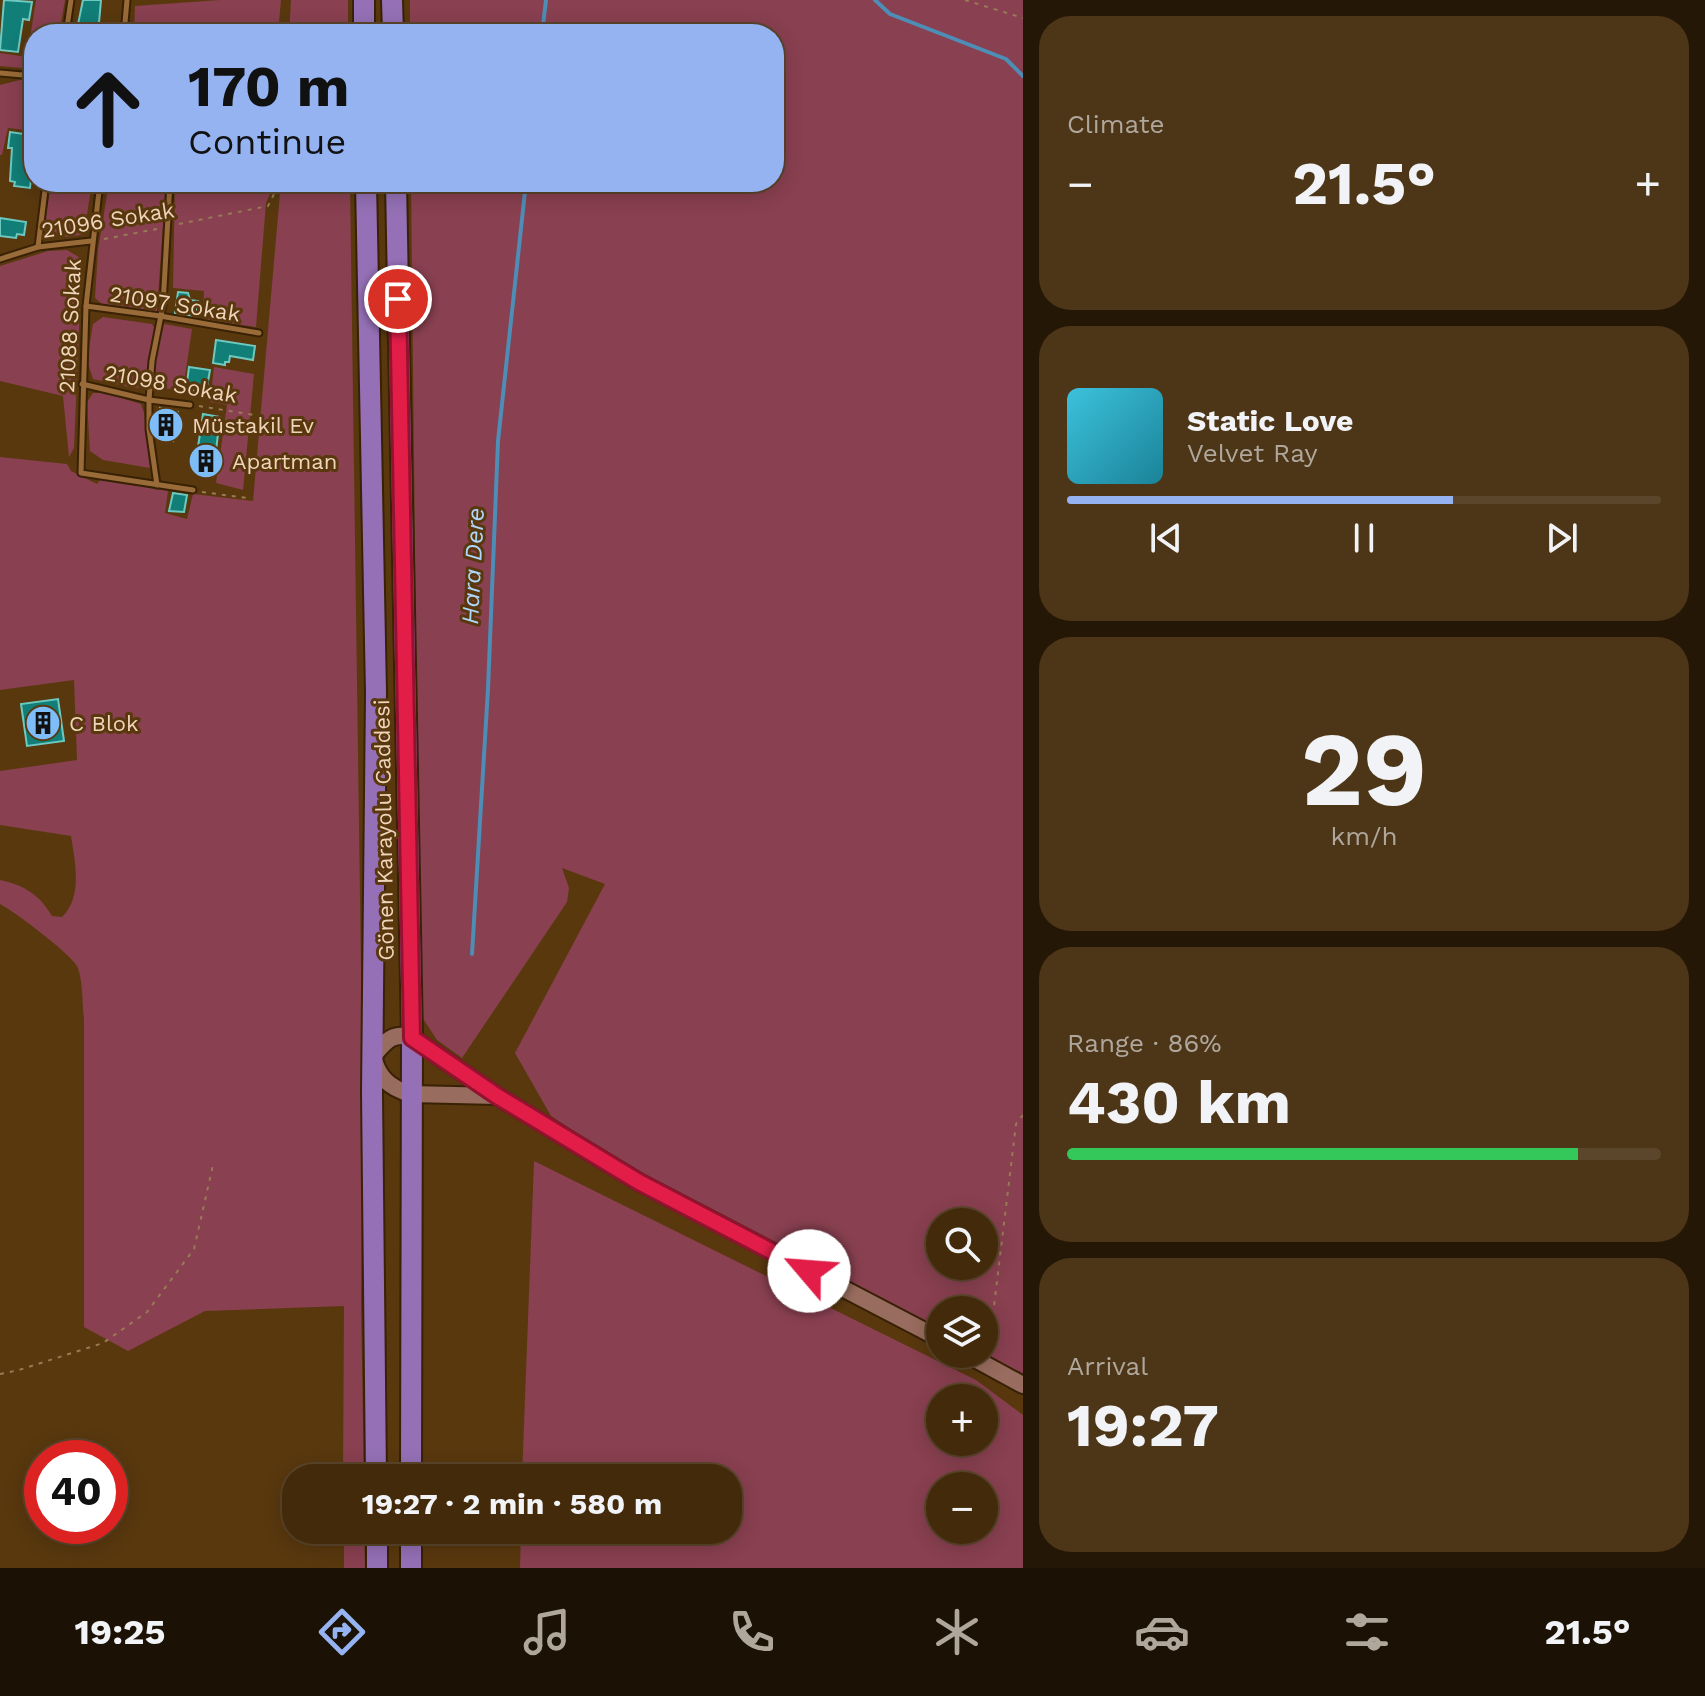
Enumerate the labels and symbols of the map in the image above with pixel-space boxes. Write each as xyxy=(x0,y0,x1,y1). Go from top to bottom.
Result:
street label: 21096 Sokak xyxy=(40,197,176,243)
street label: 21088 Sokak xyxy=(54,258,86,394)
pin xyxy=(364,265,432,333)
street label: 21097 Sokak xyxy=(108,281,242,327)
street label: 21098 Sokak xyxy=(103,360,239,408)
building icon: Müstakil Ev xyxy=(147,406,185,444)
place label: Müstakil Ev xyxy=(192,413,315,438)
building icon: Apartman xyxy=(187,442,225,480)
place label: Apartman xyxy=(232,449,337,474)
water label: Hara Dere xyxy=(456,507,490,625)
street label: Gönen Karayolu Caddesi xyxy=(369,699,399,961)
building icon: C Blok xyxy=(24,704,62,742)
place label: C Blok xyxy=(69,711,138,736)
position arrow xyxy=(767,1229,851,1313)
speed limit sign: 40 xyxy=(24,1440,128,1544)

